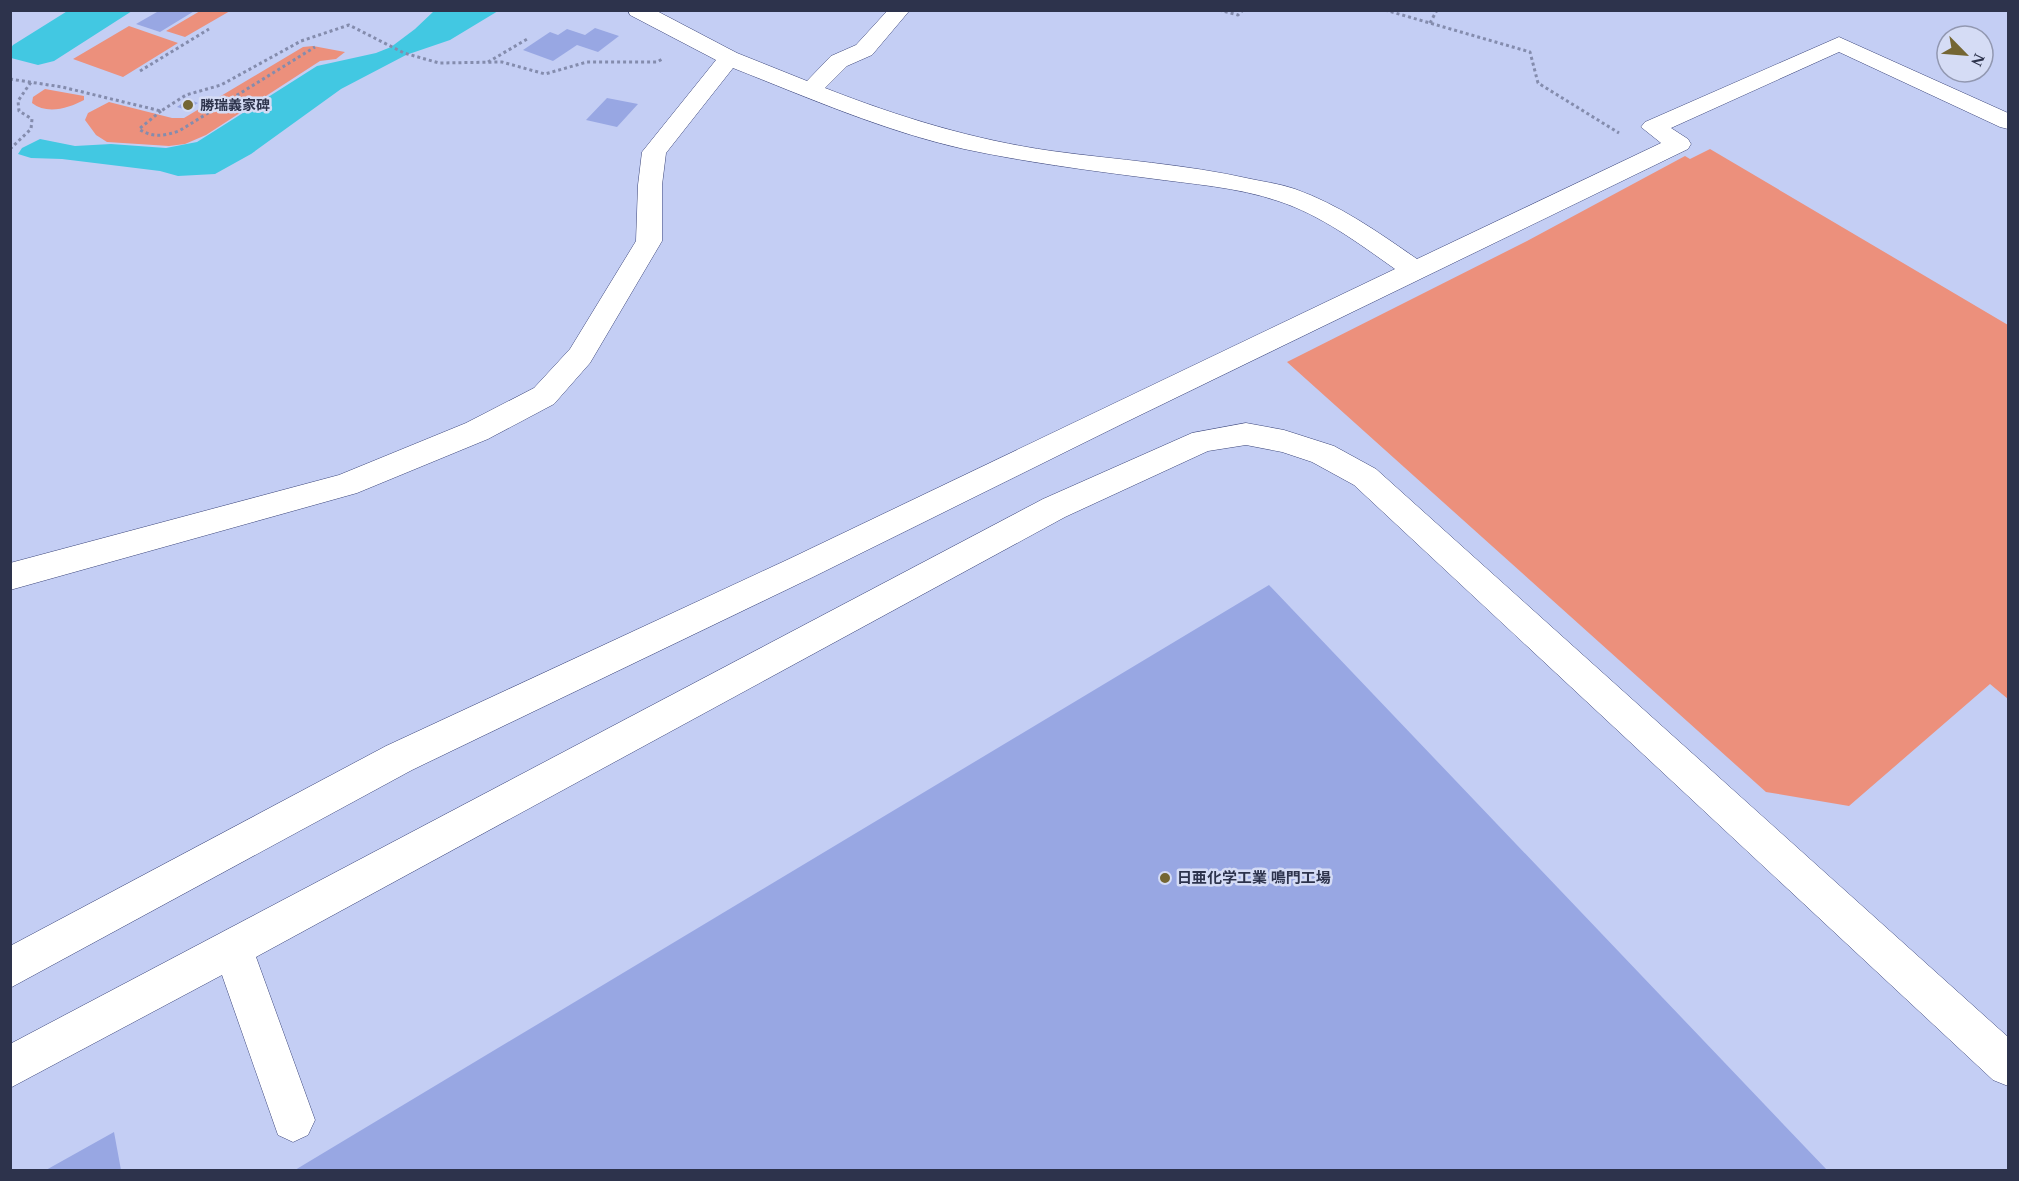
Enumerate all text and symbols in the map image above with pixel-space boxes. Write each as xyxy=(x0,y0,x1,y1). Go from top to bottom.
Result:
north arrow xyxy=(1935,24,1995,84)
text: N xyxy=(1968,51,1988,69)
marker: 勝瑞義家碑 xyxy=(181,98,195,112)
place label: 勝瑞義家碑 xyxy=(200,98,270,113)
place label: 日亜化学工業 鳴門工場 xyxy=(1177,870,1331,886)
marker: 日亜化学工業 鳴門工場 xyxy=(1158,871,1172,885)

